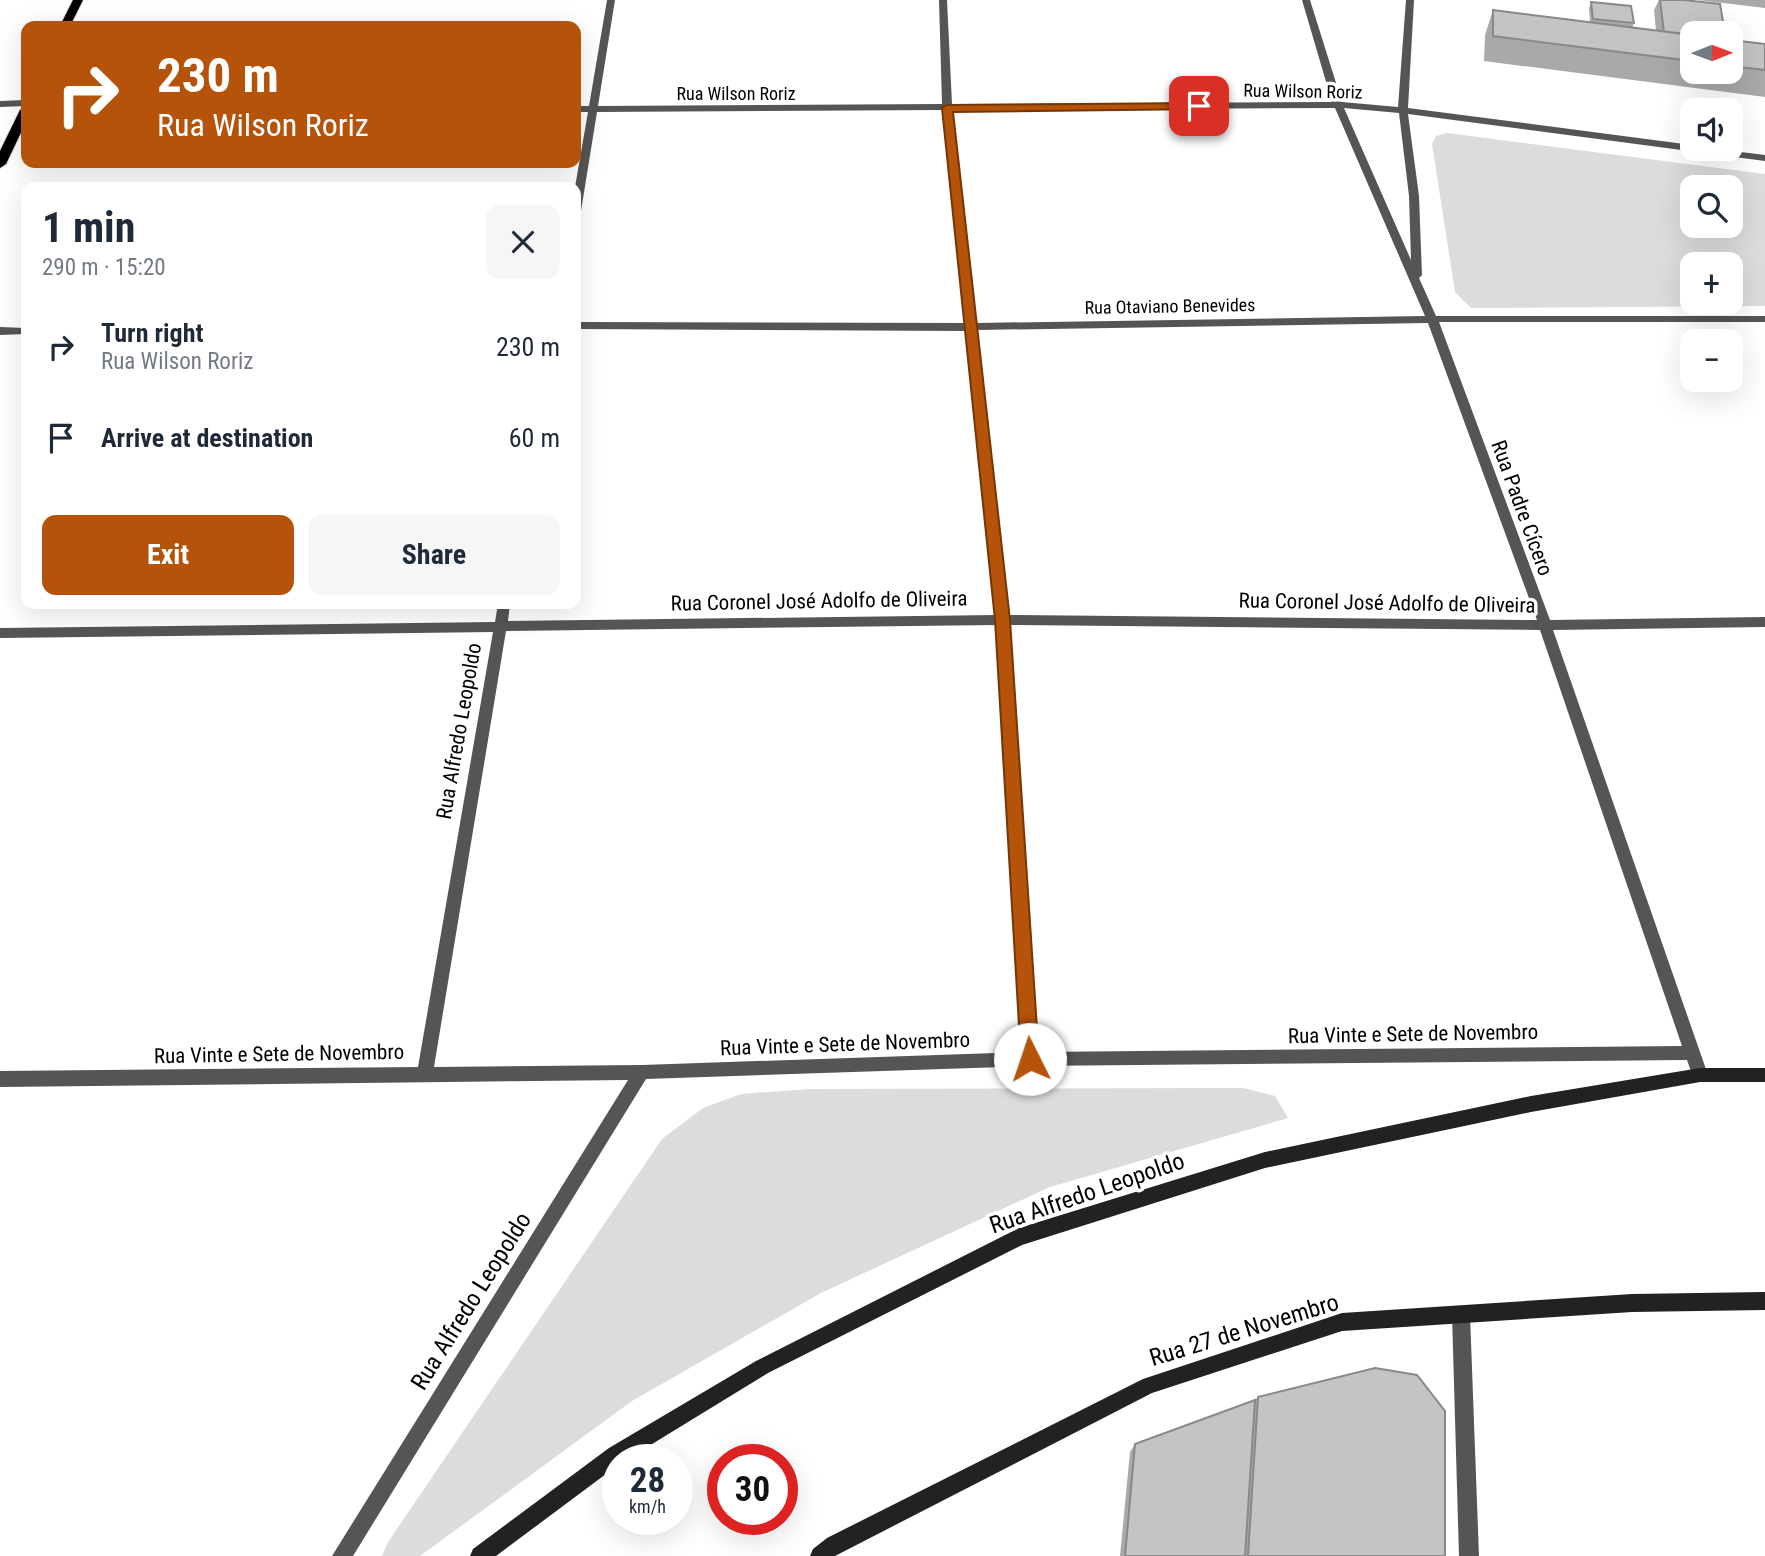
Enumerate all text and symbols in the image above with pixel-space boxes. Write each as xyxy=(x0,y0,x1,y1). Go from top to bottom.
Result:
north arrow xyxy=(1680,21,1743,84)
map controls xyxy=(1680,21,1743,392)
text: 230 m xyxy=(157,47,279,104)
icon: right xyxy=(42,49,133,140)
pin xyxy=(1169,76,1229,136)
street label: Rua Wilson Roriz xyxy=(1243,79,1363,103)
street label: Rua Wilson Roriz xyxy=(676,83,796,104)
icon: arrive xyxy=(1180,87,1218,125)
button: sound xyxy=(1680,98,1743,161)
text: Rua Wilson Roriz xyxy=(157,106,369,144)
button: search xyxy=(1680,175,1743,238)
text: 1 min xyxy=(42,203,135,252)
button: close xyxy=(486,205,560,279)
button: + xyxy=(1680,252,1743,315)
text: 290 m · 15:20 xyxy=(42,254,166,281)
street label: Rua Otaviano Benevides xyxy=(1084,294,1256,318)
text: Turn right xyxy=(101,318,203,348)
icon: right xyxy=(42,328,80,366)
button: − xyxy=(1680,329,1743,392)
text: 230 m xyxy=(496,332,560,362)
text: Rua Wilson Roriz xyxy=(101,348,253,375)
icon: arrive xyxy=(42,419,80,457)
text: Arrive at destination xyxy=(101,423,313,453)
text: 60 m xyxy=(509,423,560,453)
street label: Rua Padre Cícero xyxy=(1486,437,1558,579)
button: Exit xyxy=(42,515,294,595)
button: Share xyxy=(308,515,560,595)
street label: Rua Coronel José Adolfo de Oliveira xyxy=(670,586,968,616)
street label: Rua Coronel José Adolfo de Oliveira xyxy=(1238,588,1536,618)
street label: Rua Alfredo Leopoldo xyxy=(432,641,486,821)
street label: Rua Vinte e Sete de Novembro xyxy=(1288,1020,1538,1048)
position arrow xyxy=(993,1022,1067,1096)
street label: Rua Vinte e Sete de Novembro xyxy=(720,1028,970,1060)
street label: Rua Vinte e Sete de Novembro xyxy=(154,1040,404,1068)
street label: Rua Alfredo Leopoldo xyxy=(986,1147,1188,1239)
street label: Rua Alfredo Leopoldo xyxy=(405,1207,537,1395)
street label: Rua 27 de Novembro xyxy=(1146,1288,1342,1372)
speed limit sign: 30 xyxy=(707,1444,798,1535)
text: 28 xyxy=(630,1460,665,1501)
text: km/h xyxy=(629,1496,666,1517)

